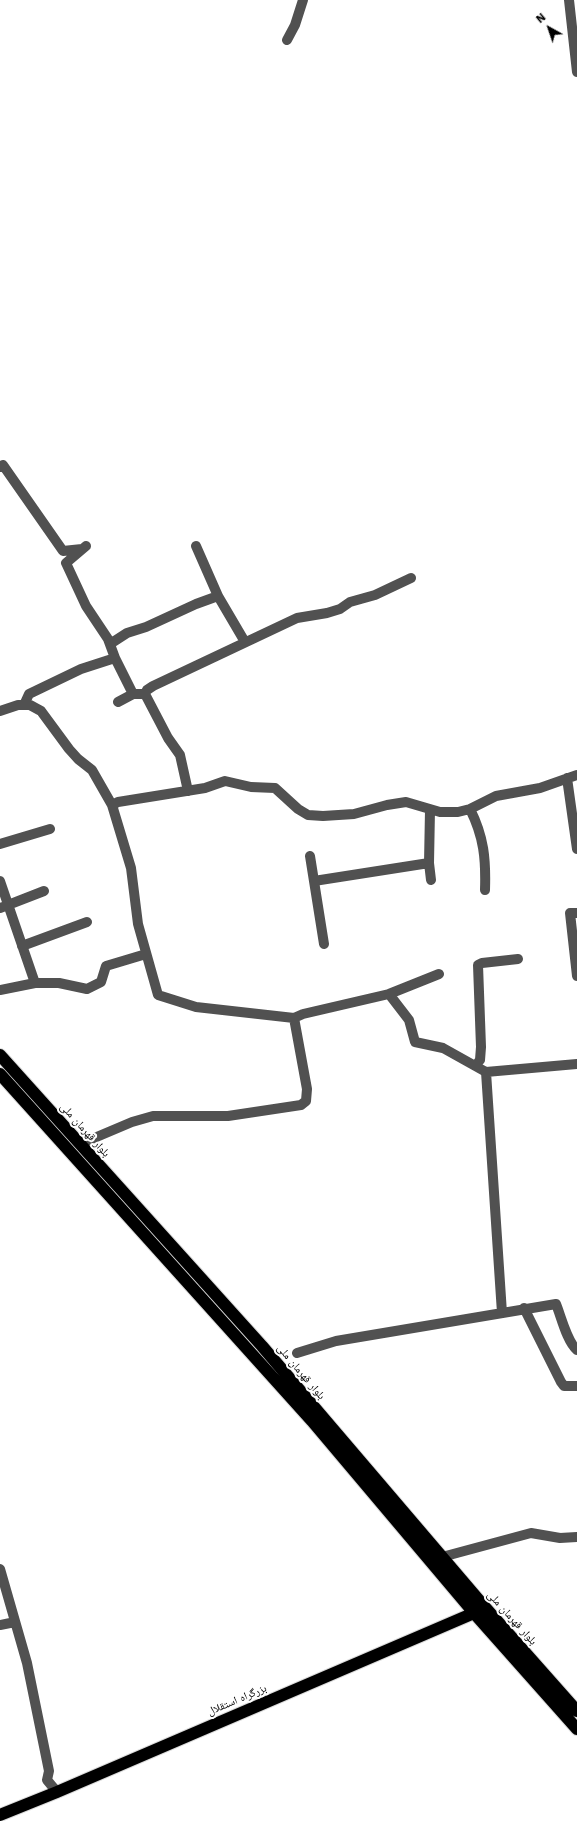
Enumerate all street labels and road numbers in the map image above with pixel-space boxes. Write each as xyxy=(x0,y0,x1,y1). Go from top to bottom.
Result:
street label: بلوار قهرمان ملی xyxy=(57,1100,113,1160)
street label: بلوار قهرمان ملی xyxy=(274,1342,328,1402)
street label: بلوار قهرمان ملی xyxy=(484,1588,540,1648)
street label: بزرگراه استقلال xyxy=(205,1682,269,1718)

